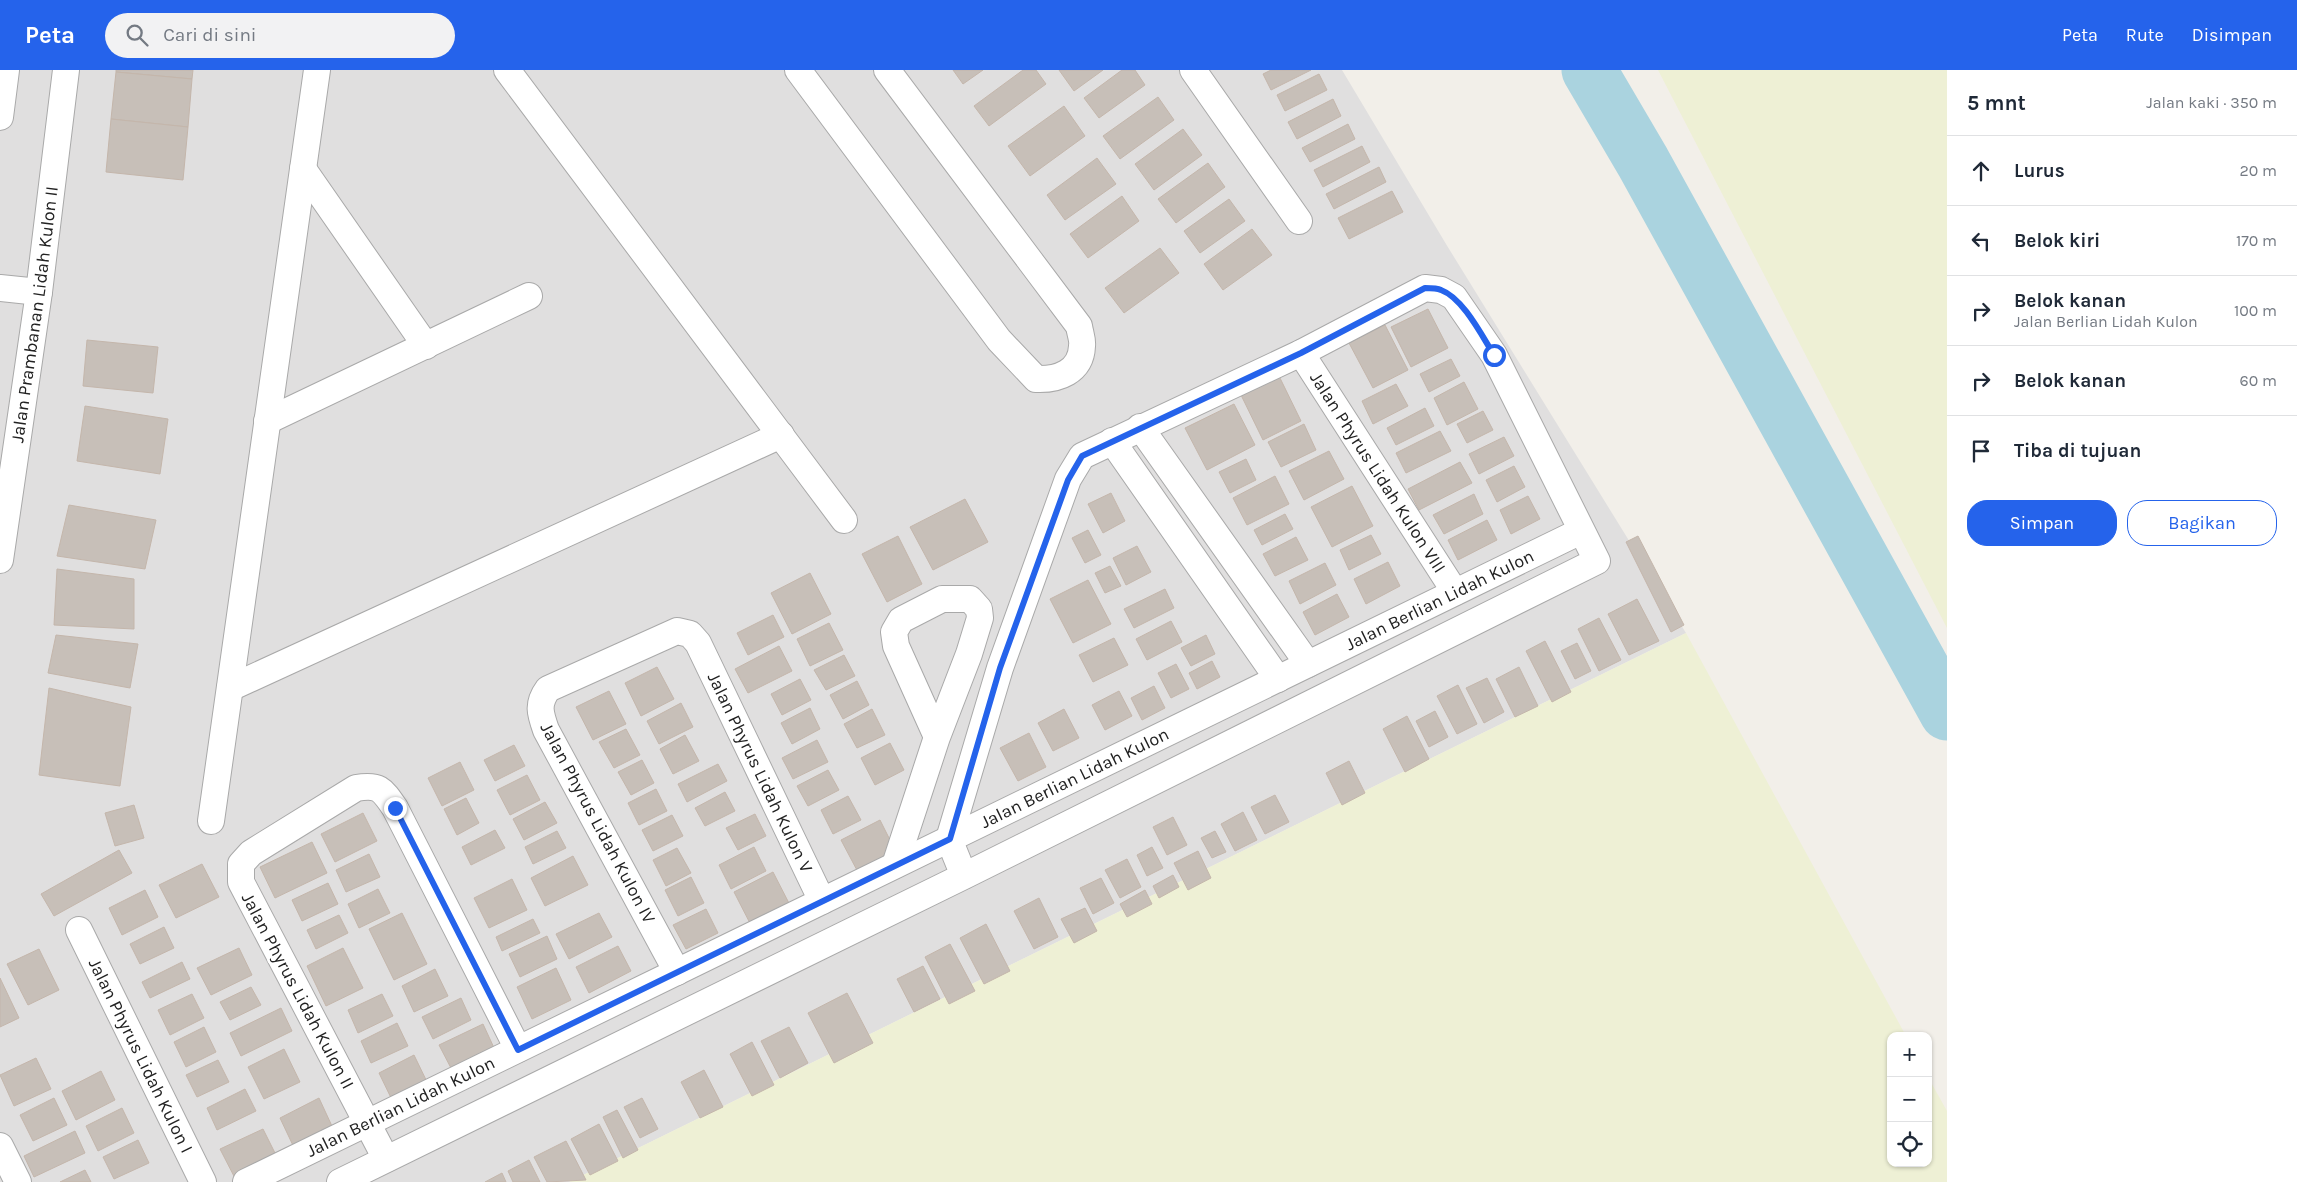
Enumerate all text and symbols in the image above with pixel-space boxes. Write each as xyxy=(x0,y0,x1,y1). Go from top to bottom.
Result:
search box xyxy=(105,13,455,58)
text: Peta xyxy=(25,21,75,49)
icon: search xyxy=(123,21,151,49)
text: Cari di sini xyxy=(163,24,257,46)
text: Peta xyxy=(2062,24,2098,46)
text: Rute xyxy=(2126,24,2164,46)
text: Disimpan xyxy=(2192,24,2272,46)
text: 5 mnt xyxy=(1967,91,2026,115)
text: Jalan kaki · 350 m xyxy=(2146,93,2277,112)
icon: ahead xyxy=(1967,157,1995,185)
text: Lurus xyxy=(2014,160,2065,182)
text: 20 m xyxy=(2239,161,2277,180)
street label: Jalan Prambanan Lidah Kulon II xyxy=(6,185,63,444)
icon: left xyxy=(1967,227,1995,255)
text: Belok kiri xyxy=(2014,230,2100,252)
text: 170 m xyxy=(2236,231,2277,250)
text: Belok kanan xyxy=(2014,290,2126,312)
icon: right xyxy=(1967,297,1995,325)
text: 100 m xyxy=(2234,301,2277,320)
text: Jalan Berlian Lidah Kulon xyxy=(2014,312,2198,331)
route start xyxy=(1483,344,1506,367)
icon: right xyxy=(1967,367,1995,395)
street label: Jalan Phyrus Lidah Kulon VIII xyxy=(1305,368,1451,577)
text: Belok kanan xyxy=(2014,370,2126,392)
text: 60 m xyxy=(2240,371,2277,390)
icon: arrive xyxy=(1967,437,1995,465)
text: Tiba di tujuan xyxy=(2014,440,2141,462)
button: Simpan xyxy=(1967,500,2117,546)
button: Bagikan xyxy=(2127,500,2277,546)
street label: Jalan Berlian Lidah Kulon xyxy=(1342,545,1537,655)
street label: Jalan Phyrus Lidah Kulon V xyxy=(703,669,818,876)
street label: Jalan Phyrus Lidah Kulon IV xyxy=(536,719,660,927)
street label: Jalan Berlian Lidah Kulon xyxy=(977,723,1173,833)
route end xyxy=(384,797,407,820)
street label: Jalan Phyrus Lidah Kulon II xyxy=(237,889,359,1093)
street label: Jalan Phyrus Lidah Kulon I xyxy=(84,955,198,1157)
map controls xyxy=(1887,1032,1932,1167)
button: + xyxy=(1887,1032,1932,1077)
street label: Jalan Berlian Lidah Kulon xyxy=(303,1051,498,1162)
button: − xyxy=(1887,1077,1932,1122)
button: locate xyxy=(1887,1122,1932,1167)

